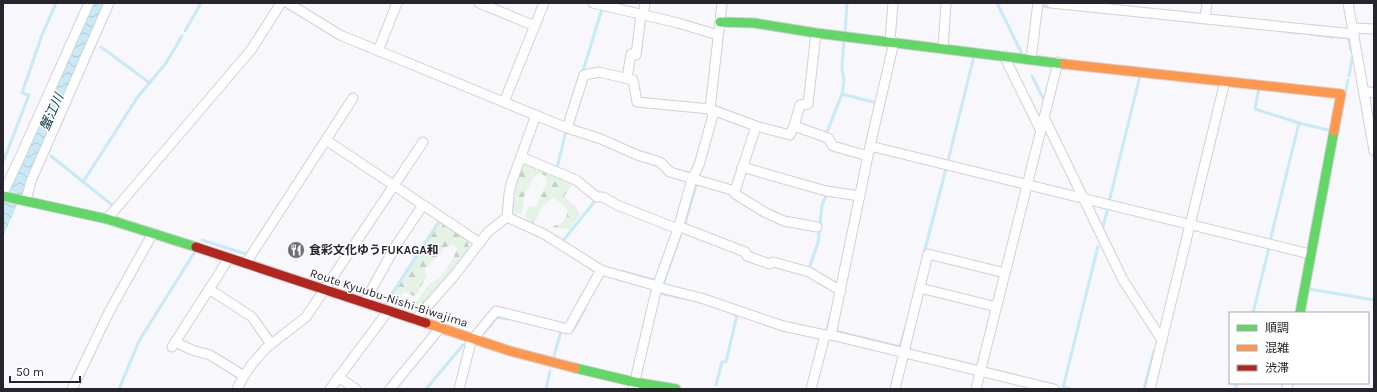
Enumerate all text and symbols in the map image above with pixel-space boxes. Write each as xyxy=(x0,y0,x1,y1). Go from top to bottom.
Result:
water label: 蟹江川 xyxy=(37,90,67,133)
restaurant icon: 食彩文化ゆうFUKAGA和 xyxy=(286,240,306,260)
place label: 食彩文化ゆうFUKAGA和 xyxy=(309,243,439,257)
street label: Route Kyuubu-Nishi-Biwajima xyxy=(308,266,470,330)
legend xyxy=(1229,312,1369,384)
text: 順調 xyxy=(1265,321,1289,335)
text: 混雑 xyxy=(1265,341,1289,355)
scale bar xyxy=(10,358,80,384)
text: 渋滞 xyxy=(1265,361,1289,375)
text: 50 m xyxy=(16,365,44,379)

